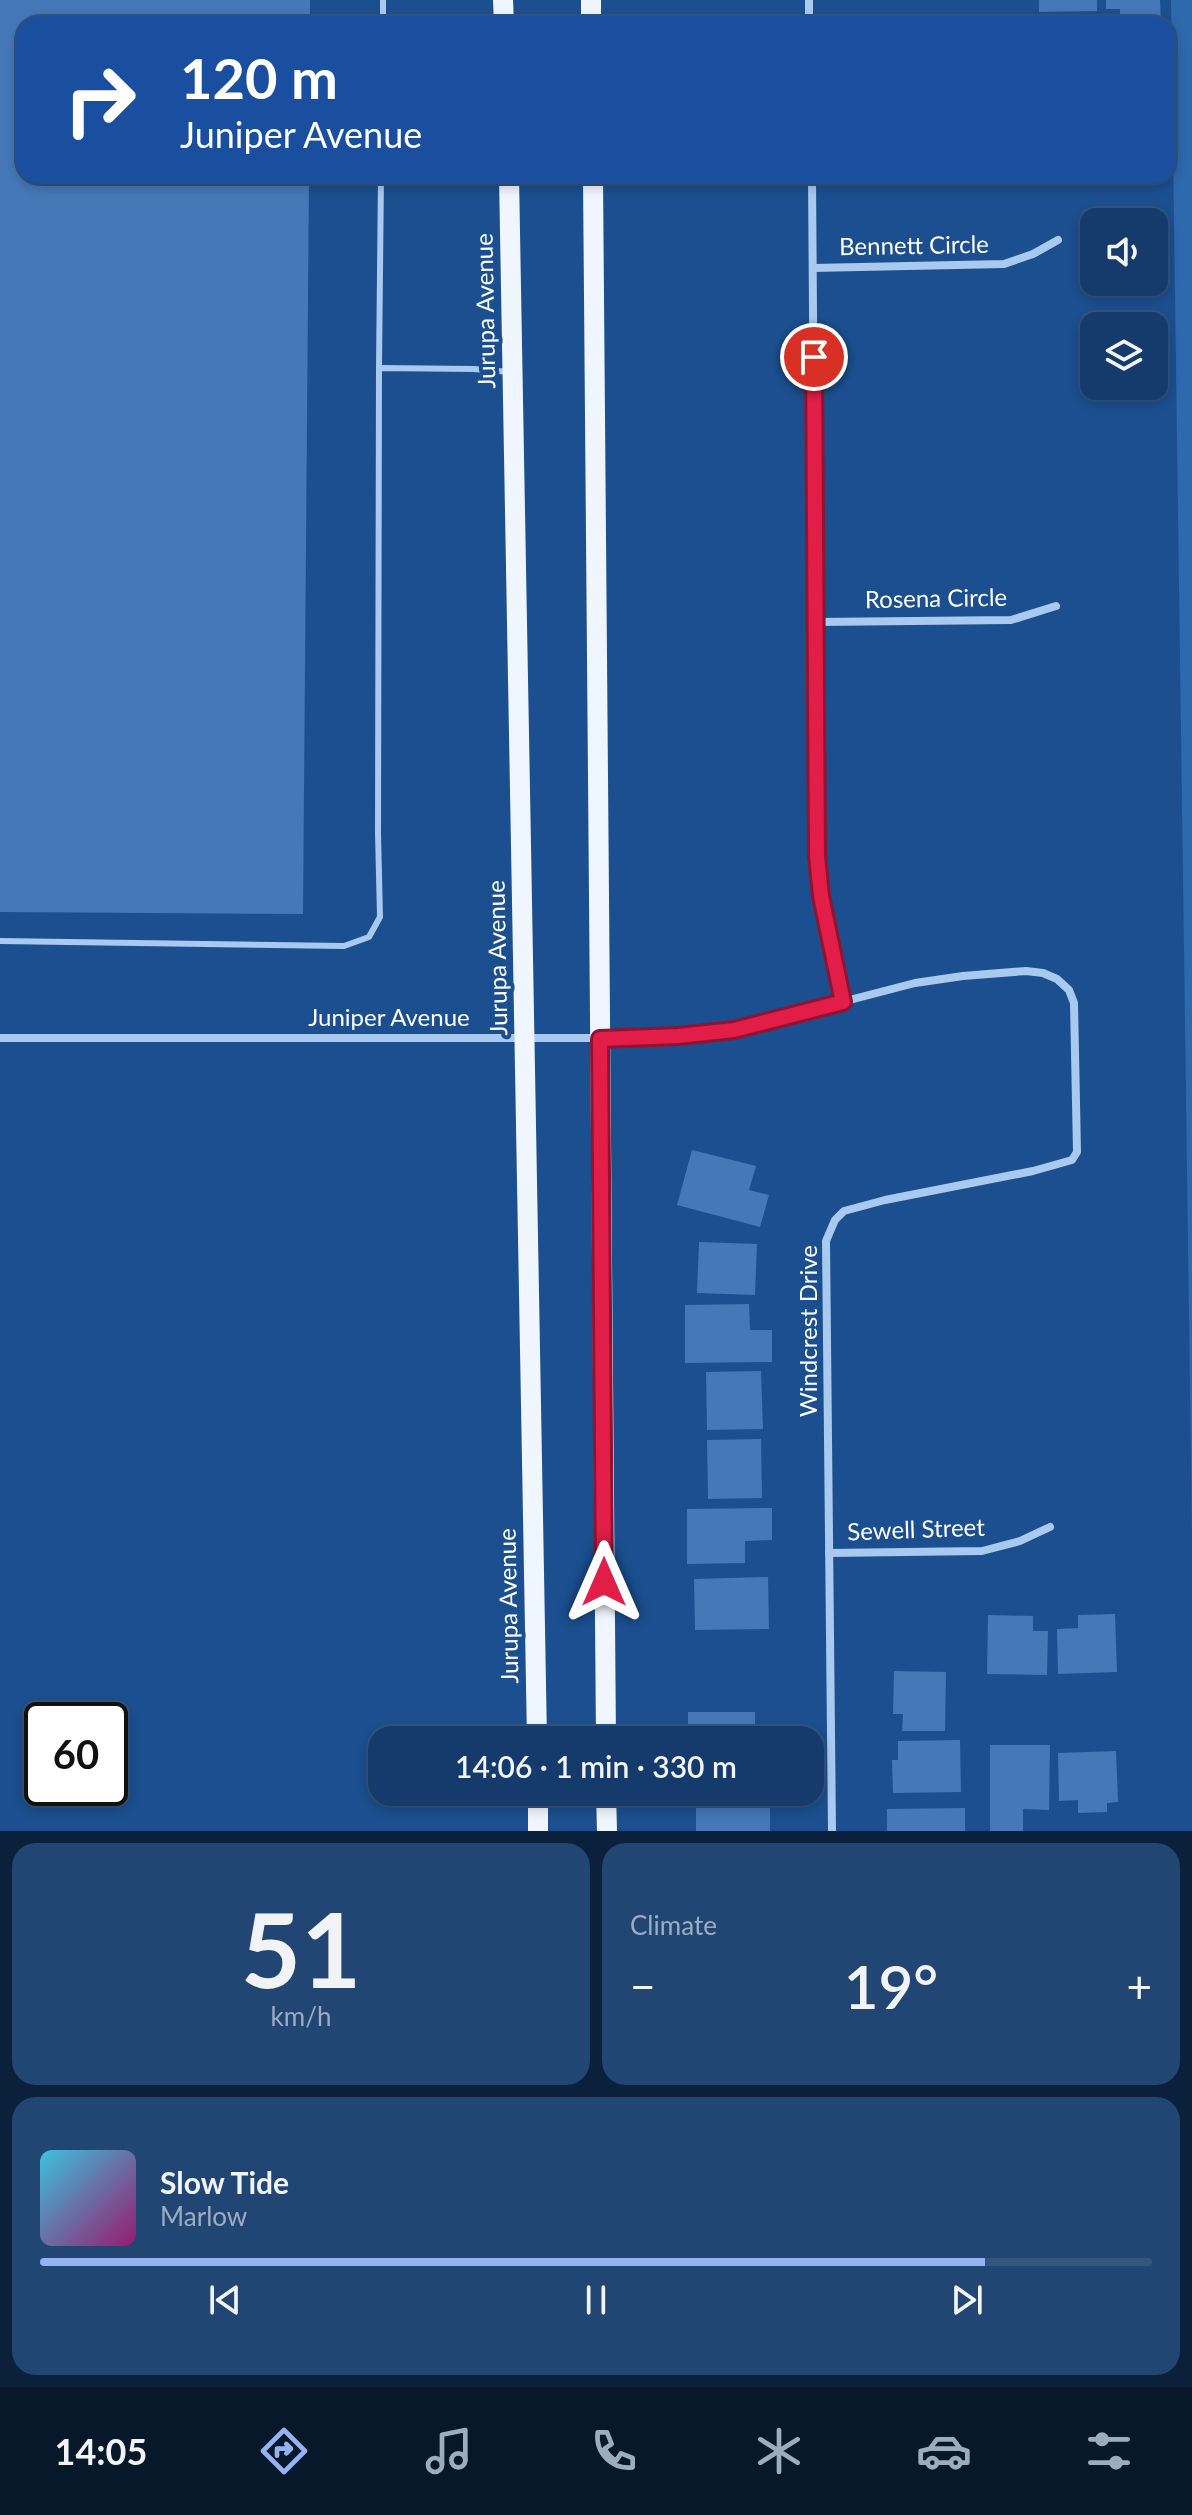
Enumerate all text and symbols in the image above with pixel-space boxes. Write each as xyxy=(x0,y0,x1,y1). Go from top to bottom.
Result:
text: 120 m xyxy=(180,44,338,111)
icon: right xyxy=(48,48,152,152)
text: Juniper Avenue xyxy=(180,112,422,156)
map controls xyxy=(1080,208,1168,400)
button: sound xyxy=(1080,208,1168,296)
street label: Bennett Circle xyxy=(839,229,989,260)
street label: Jurupa Avenue xyxy=(469,233,500,389)
button: layers xyxy=(1080,312,1168,400)
pin xyxy=(780,323,848,391)
icon: arrive xyxy=(792,335,836,379)
street label: Rosena Circle xyxy=(865,582,1007,613)
street label: Jurupa Avenue xyxy=(481,880,512,1036)
street label: Juniper Avenue xyxy=(308,1002,470,1031)
street label: Windcrest Drive xyxy=(793,1245,822,1417)
street label: Sewell Street xyxy=(847,1512,986,1545)
street label: Jurupa Avenue xyxy=(492,1528,523,1684)
position arrow xyxy=(562,1540,646,1624)
speed limit sign: 60 xyxy=(24,1702,128,1806)
text: 14:06 · 1 min · 330 m xyxy=(455,1748,737,1784)
text: 51 xyxy=(241,1885,361,2010)
text: Climate xyxy=(630,1909,717,1941)
text: 19° xyxy=(844,1950,938,2022)
text: − xyxy=(630,1960,656,2012)
text: + xyxy=(1126,1960,1152,2012)
text: km/h xyxy=(271,2000,331,2032)
text: Slow Tide xyxy=(160,2164,289,2200)
text: Marlow xyxy=(160,2200,247,2232)
icon: previous xyxy=(203,2278,247,2322)
icon: pause xyxy=(574,2278,618,2322)
icon: next xyxy=(945,2278,989,2322)
icon: directions xyxy=(256,2423,312,2479)
icon: music xyxy=(421,2423,477,2479)
icon: phone xyxy=(586,2423,642,2479)
icon: climate xyxy=(751,2423,807,2479)
icon: car xyxy=(916,2423,972,2479)
icon: filters xyxy=(1081,2423,1137,2479)
text: 14:05 xyxy=(55,2429,147,2473)

